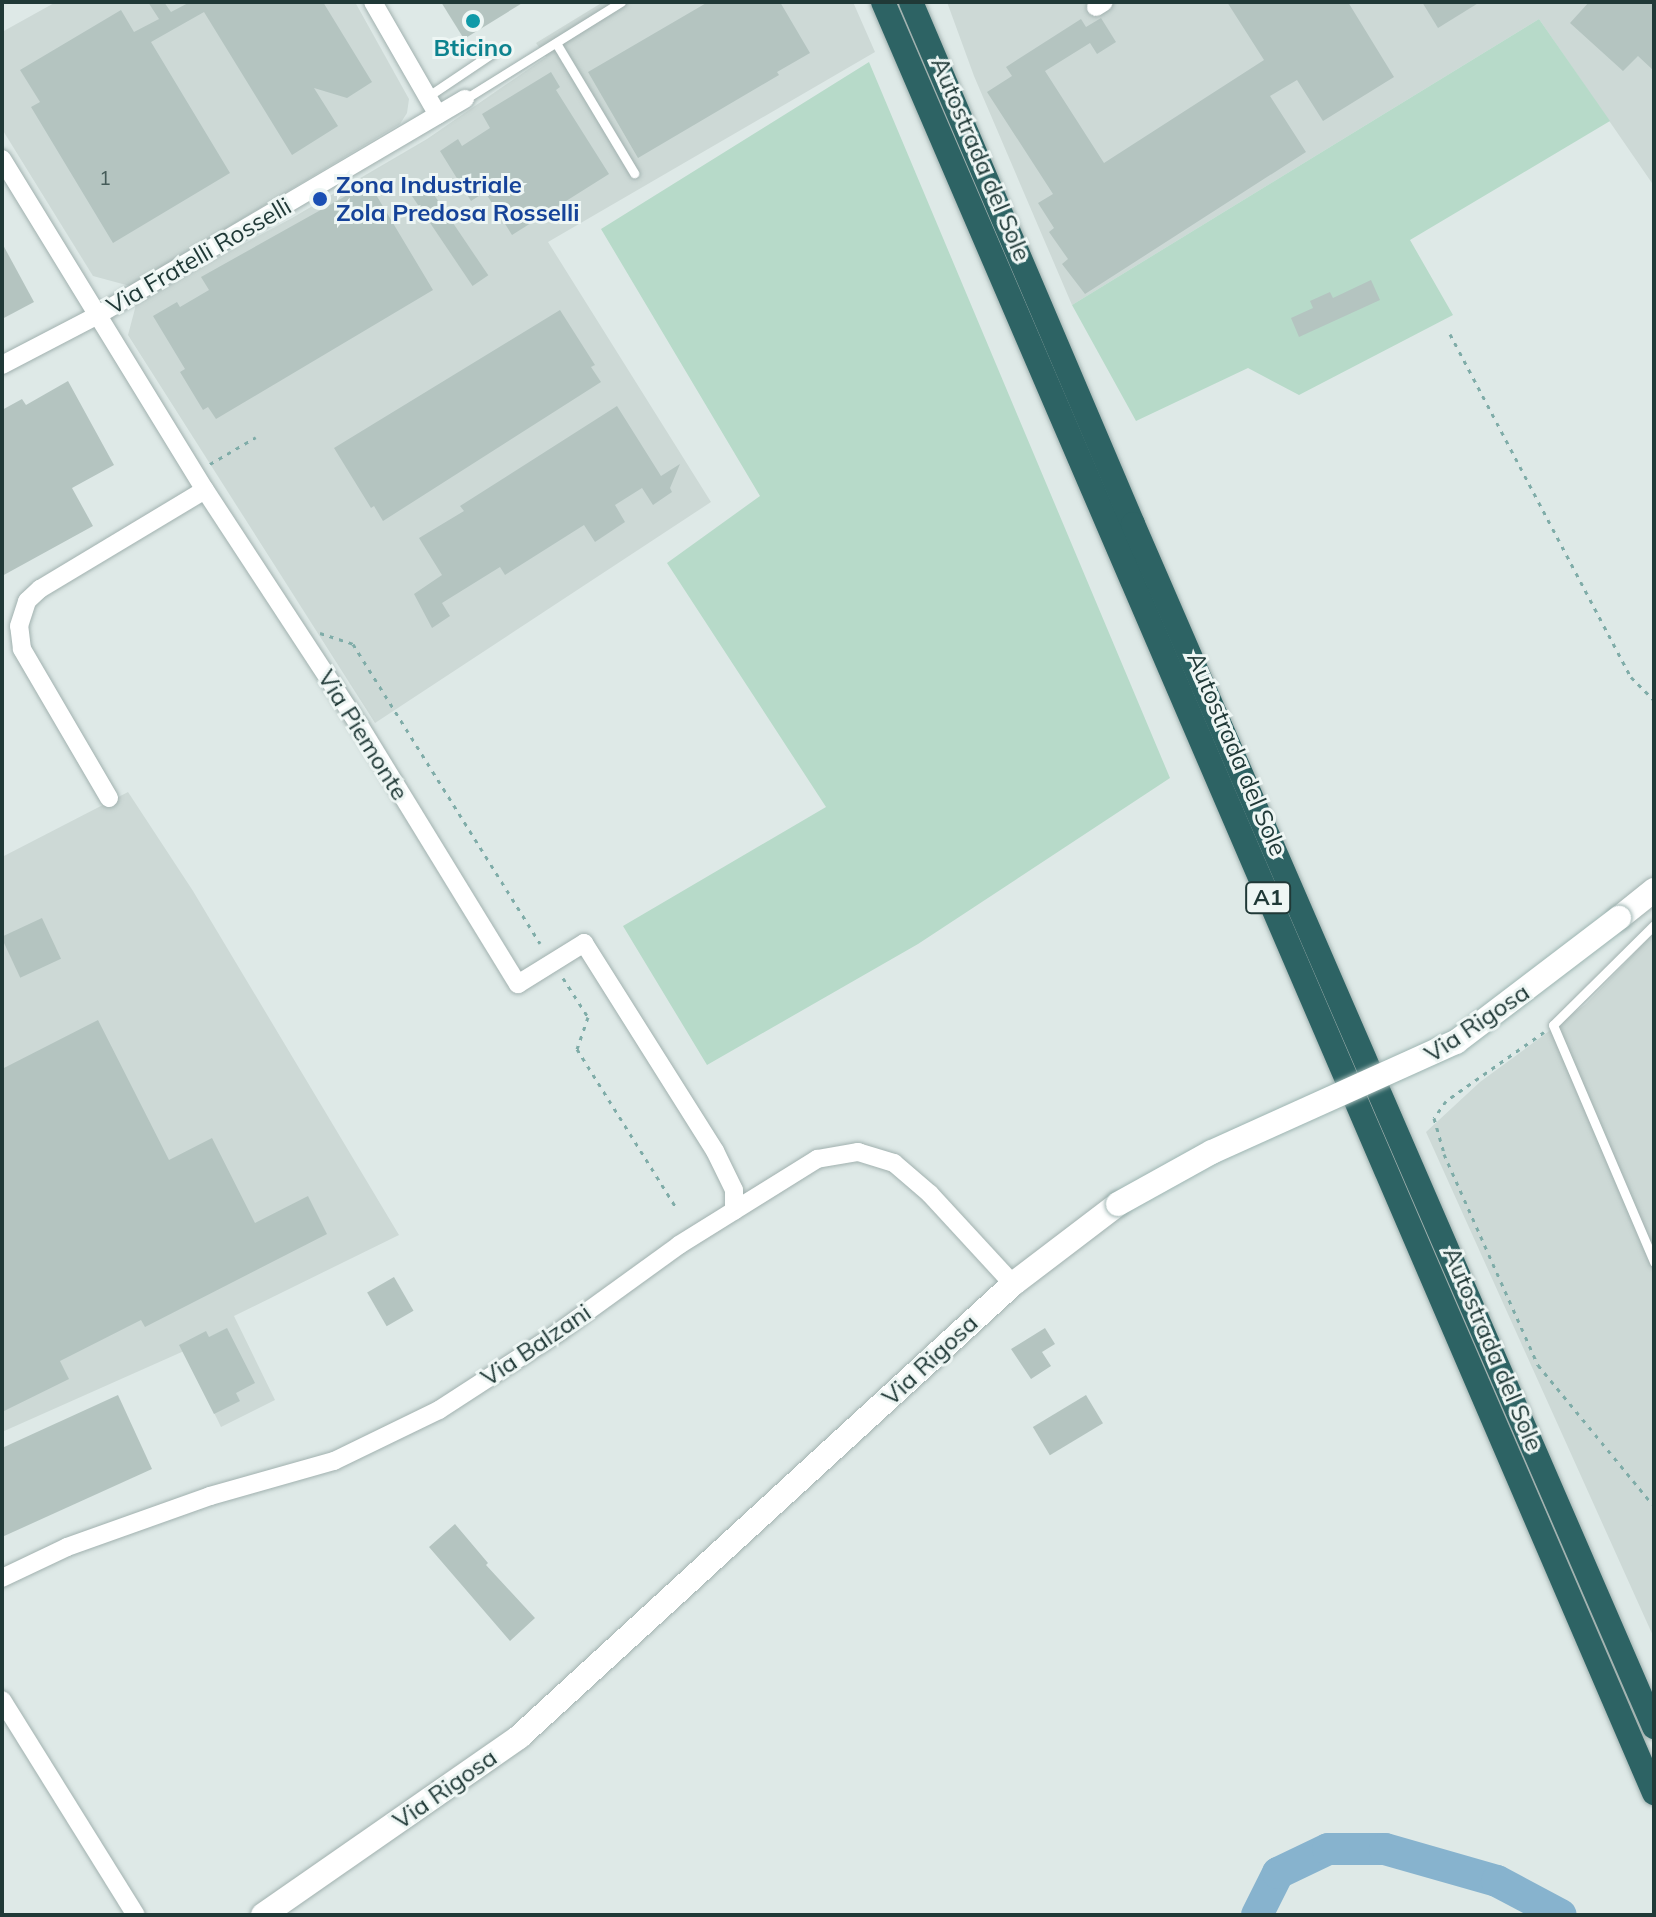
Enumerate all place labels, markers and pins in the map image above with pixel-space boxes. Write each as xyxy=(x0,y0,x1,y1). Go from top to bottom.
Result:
marker: Bticino xyxy=(464,12,482,30)
place label: Bticino xyxy=(434,34,512,62)
place label: Zona Industriale Zola Predosa Rosselli xyxy=(336,171,580,227)
marker: Zona Industriale Zola Predosa Rosselli xyxy=(311,190,329,208)

